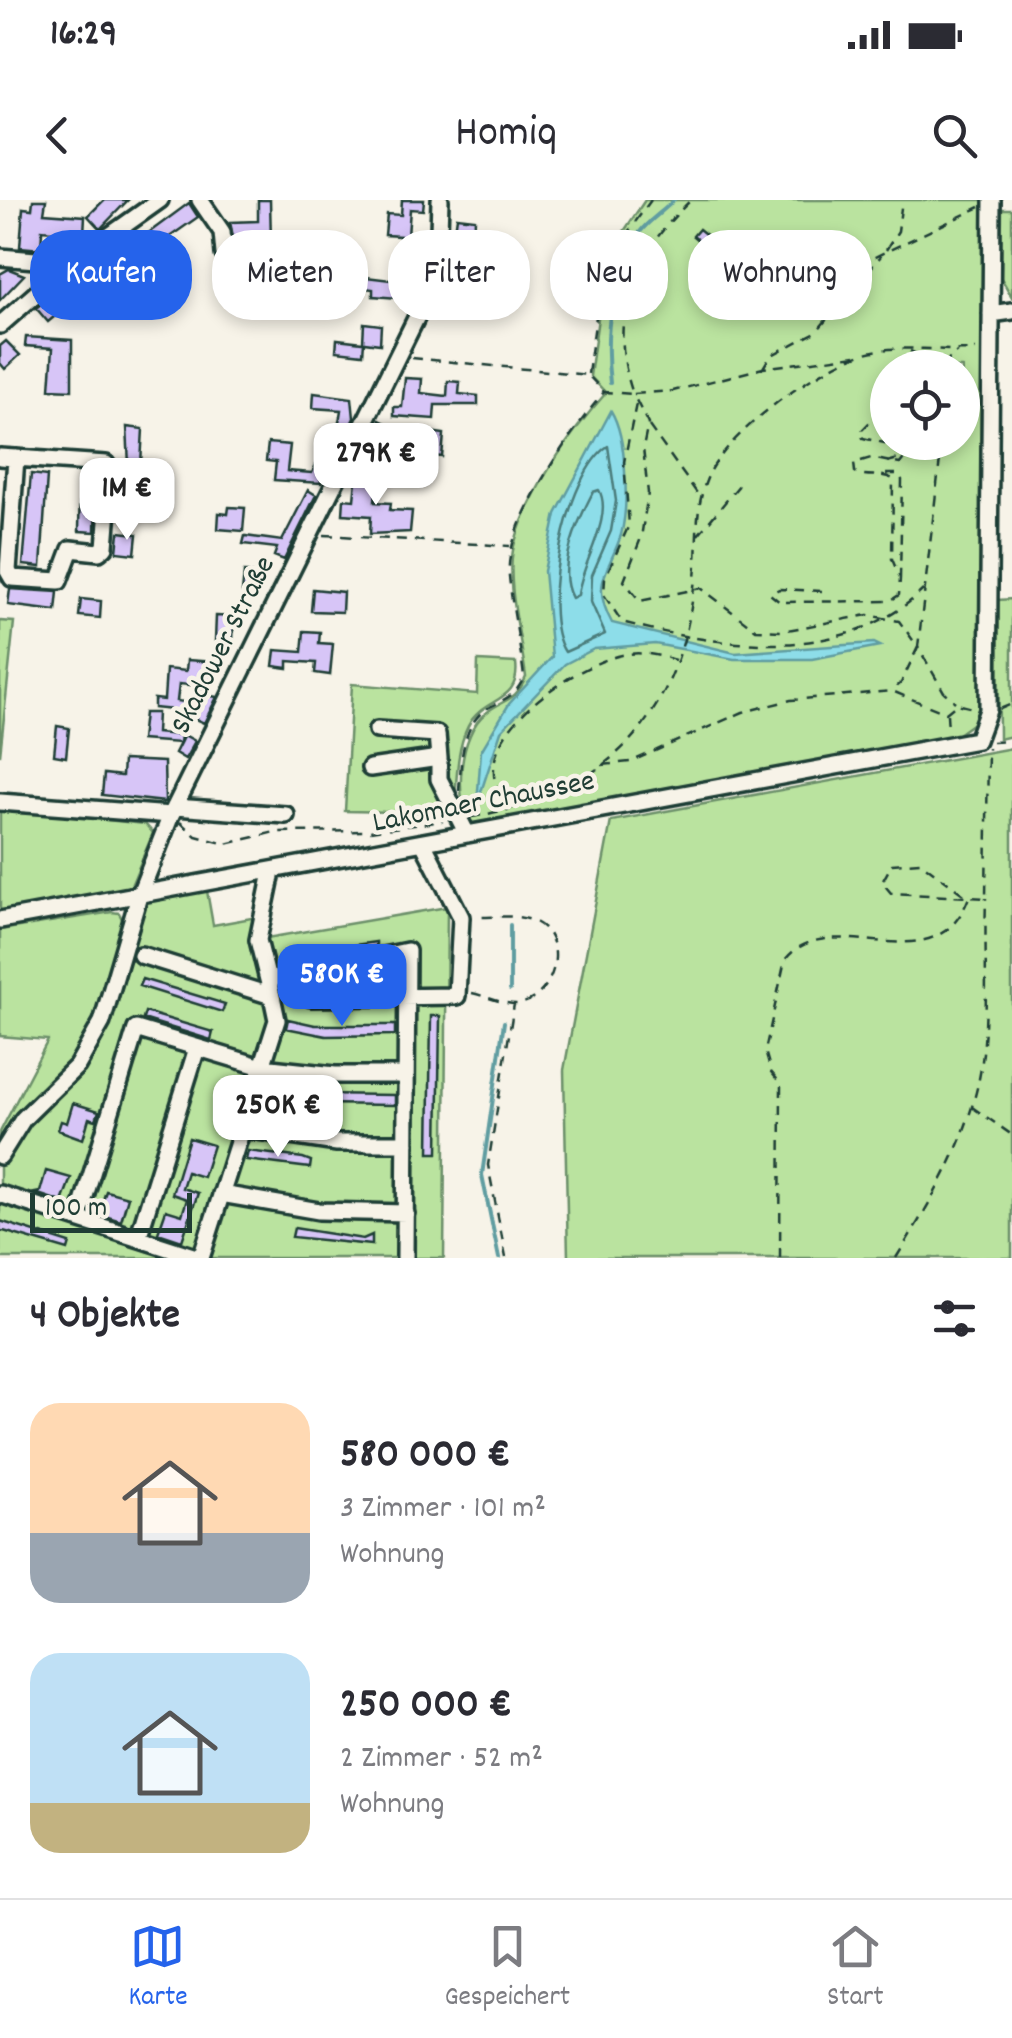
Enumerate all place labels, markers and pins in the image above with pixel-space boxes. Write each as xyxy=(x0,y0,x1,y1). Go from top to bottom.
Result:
pin: 279K € xyxy=(295,423,457,508)
pin: 1M € xyxy=(68,458,186,543)
pin: 580K € xyxy=(261,944,423,1029)
pin: 250K € xyxy=(197,1075,359,1160)

